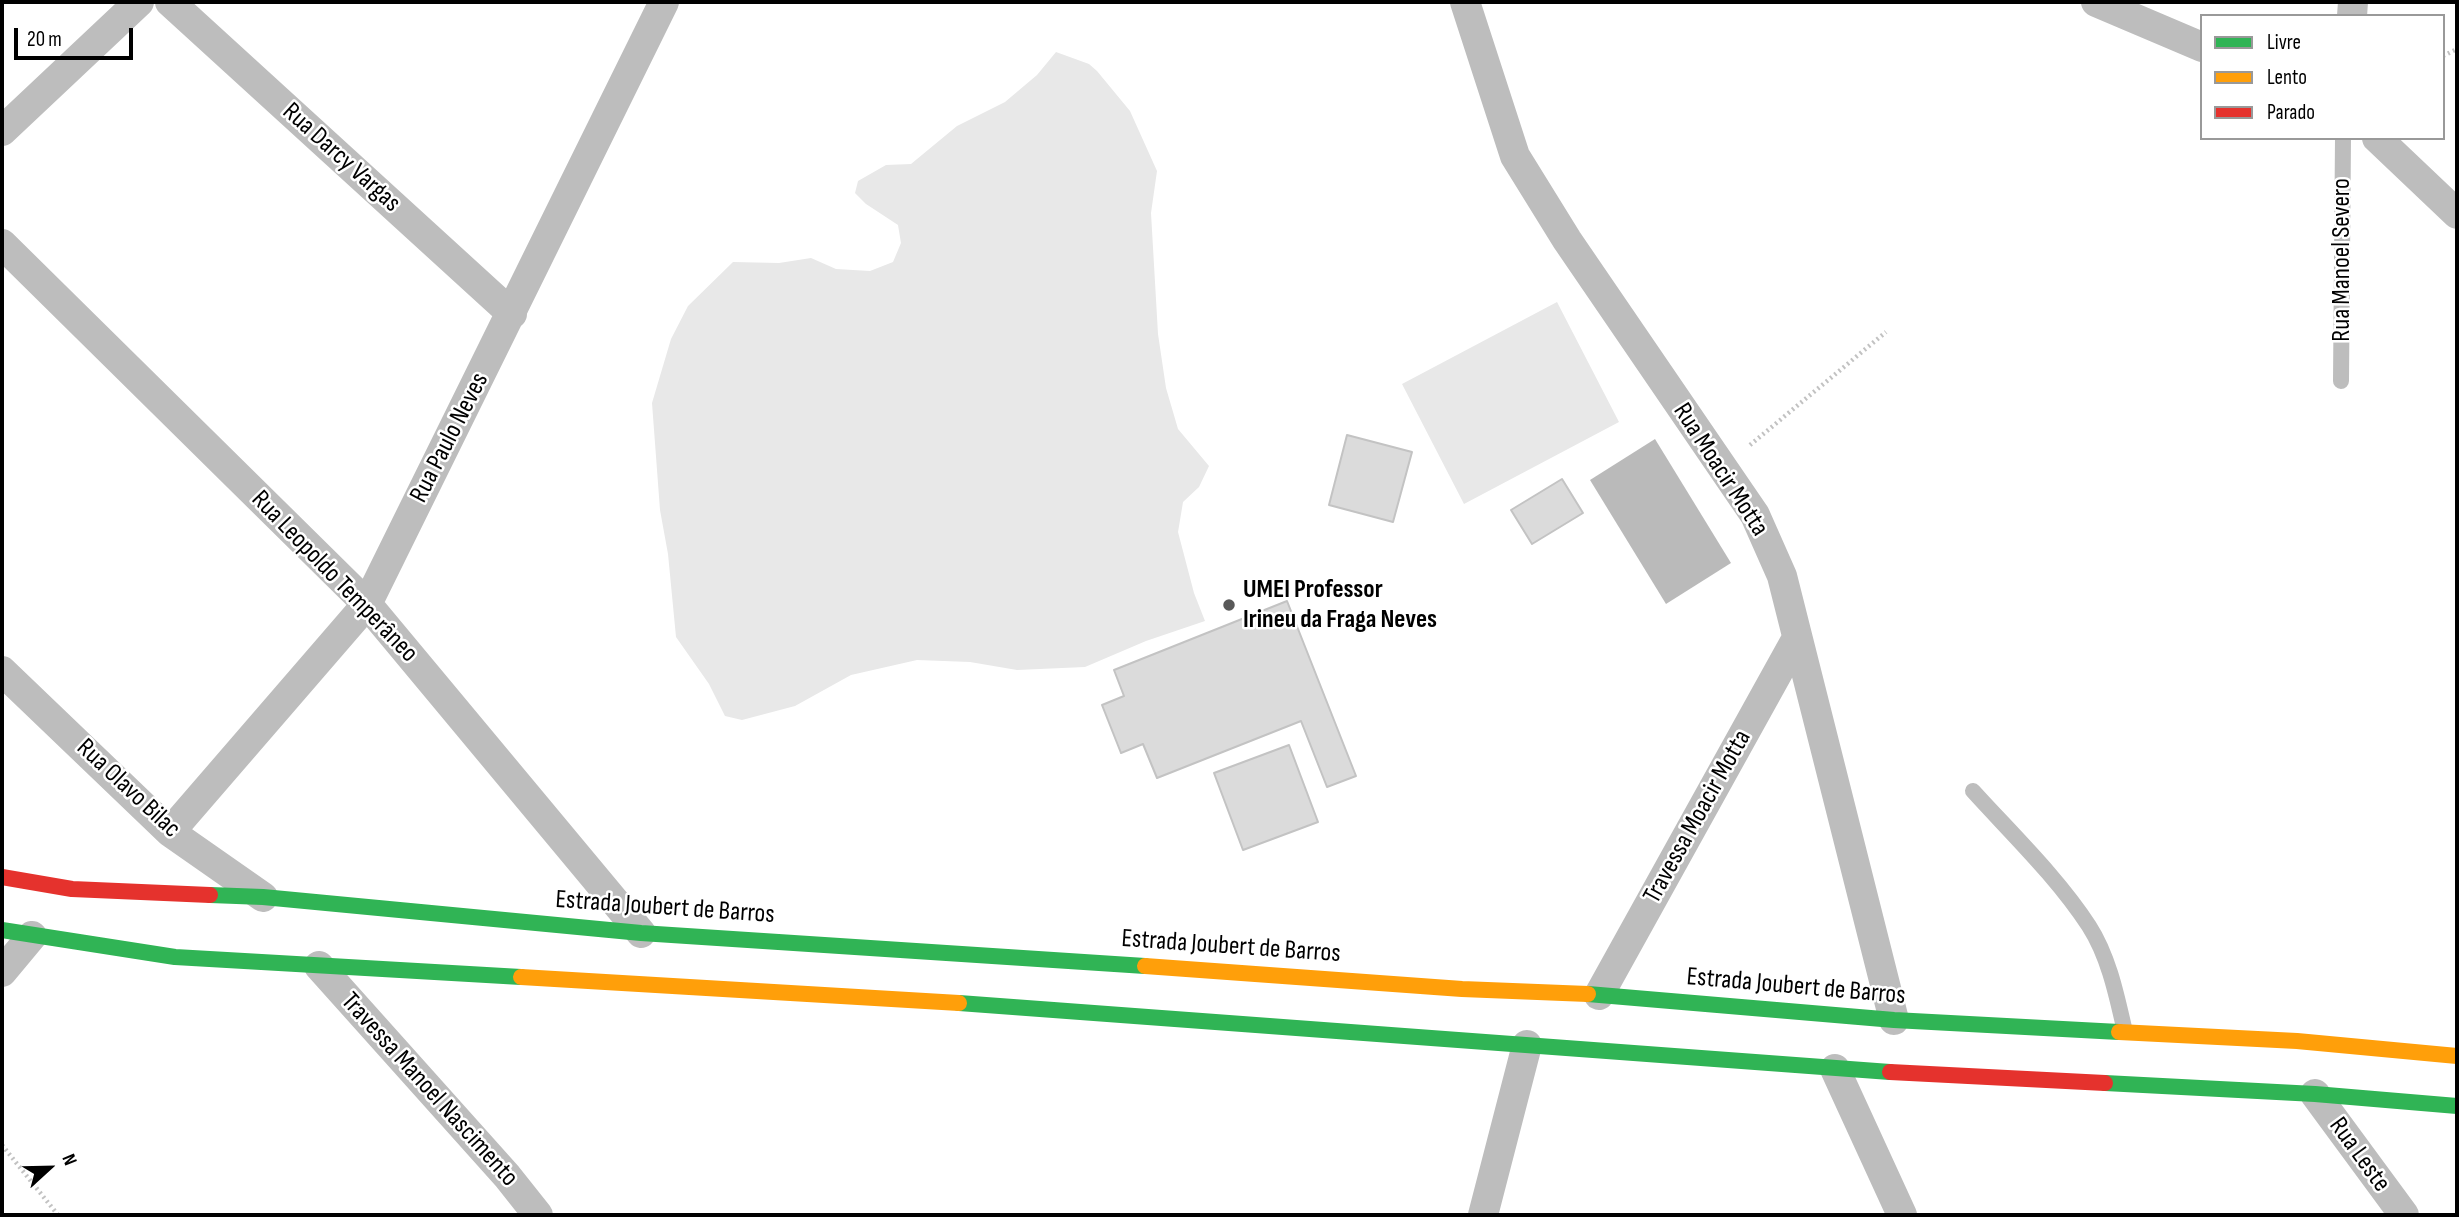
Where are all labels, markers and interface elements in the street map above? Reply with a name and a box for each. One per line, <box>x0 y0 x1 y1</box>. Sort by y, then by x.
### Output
scale bar <box>18 14 136 58</box>
legend <box>2200 14 2445 140</box>
text: 20 m <box>27 27 62 52</box>
text: Livre <box>2267 30 2301 55</box>
text: Lento <box>2267 65 2307 90</box>
street label: Rua Darcy Vargas <box>276 97 406 219</box>
text: Parado <box>2267 100 2315 125</box>
street label: Rua Manoel Severo <box>2326 178 2358 342</box>
street label: Rua Paulo Neves <box>404 368 496 508</box>
street label: Rua Moacir Motta <box>1666 398 1774 542</box>
street label: Rua Leopoldo Temperâneo <box>244 485 424 669</box>
place label: UMEI Professor Irineu da Fraga Neves <box>1243 574 1437 636</box>
marker: UMEI Professor Irineu da Fraga Neves <box>1221 597 1237 613</box>
street label: Travessa Moacir Motta <box>1638 725 1758 909</box>
street label: Rua Olavo Bilac <box>69 733 187 845</box>
street label: Estrada Joubert de Barros <box>554 885 776 931</box>
street label: Estrada Joubert de Barros <box>1120 924 1342 970</box>
street label: Estrada Joubert de Barros <box>1685 962 1907 1012</box>
street label: Travessa Manoel Nascimento <box>334 987 524 1193</box>
street label: Rua Leste <box>2322 1112 2396 1198</box>
north arrow <box>14 1133 84 1203</box>
text: N <box>56 1151 81 1169</box>

